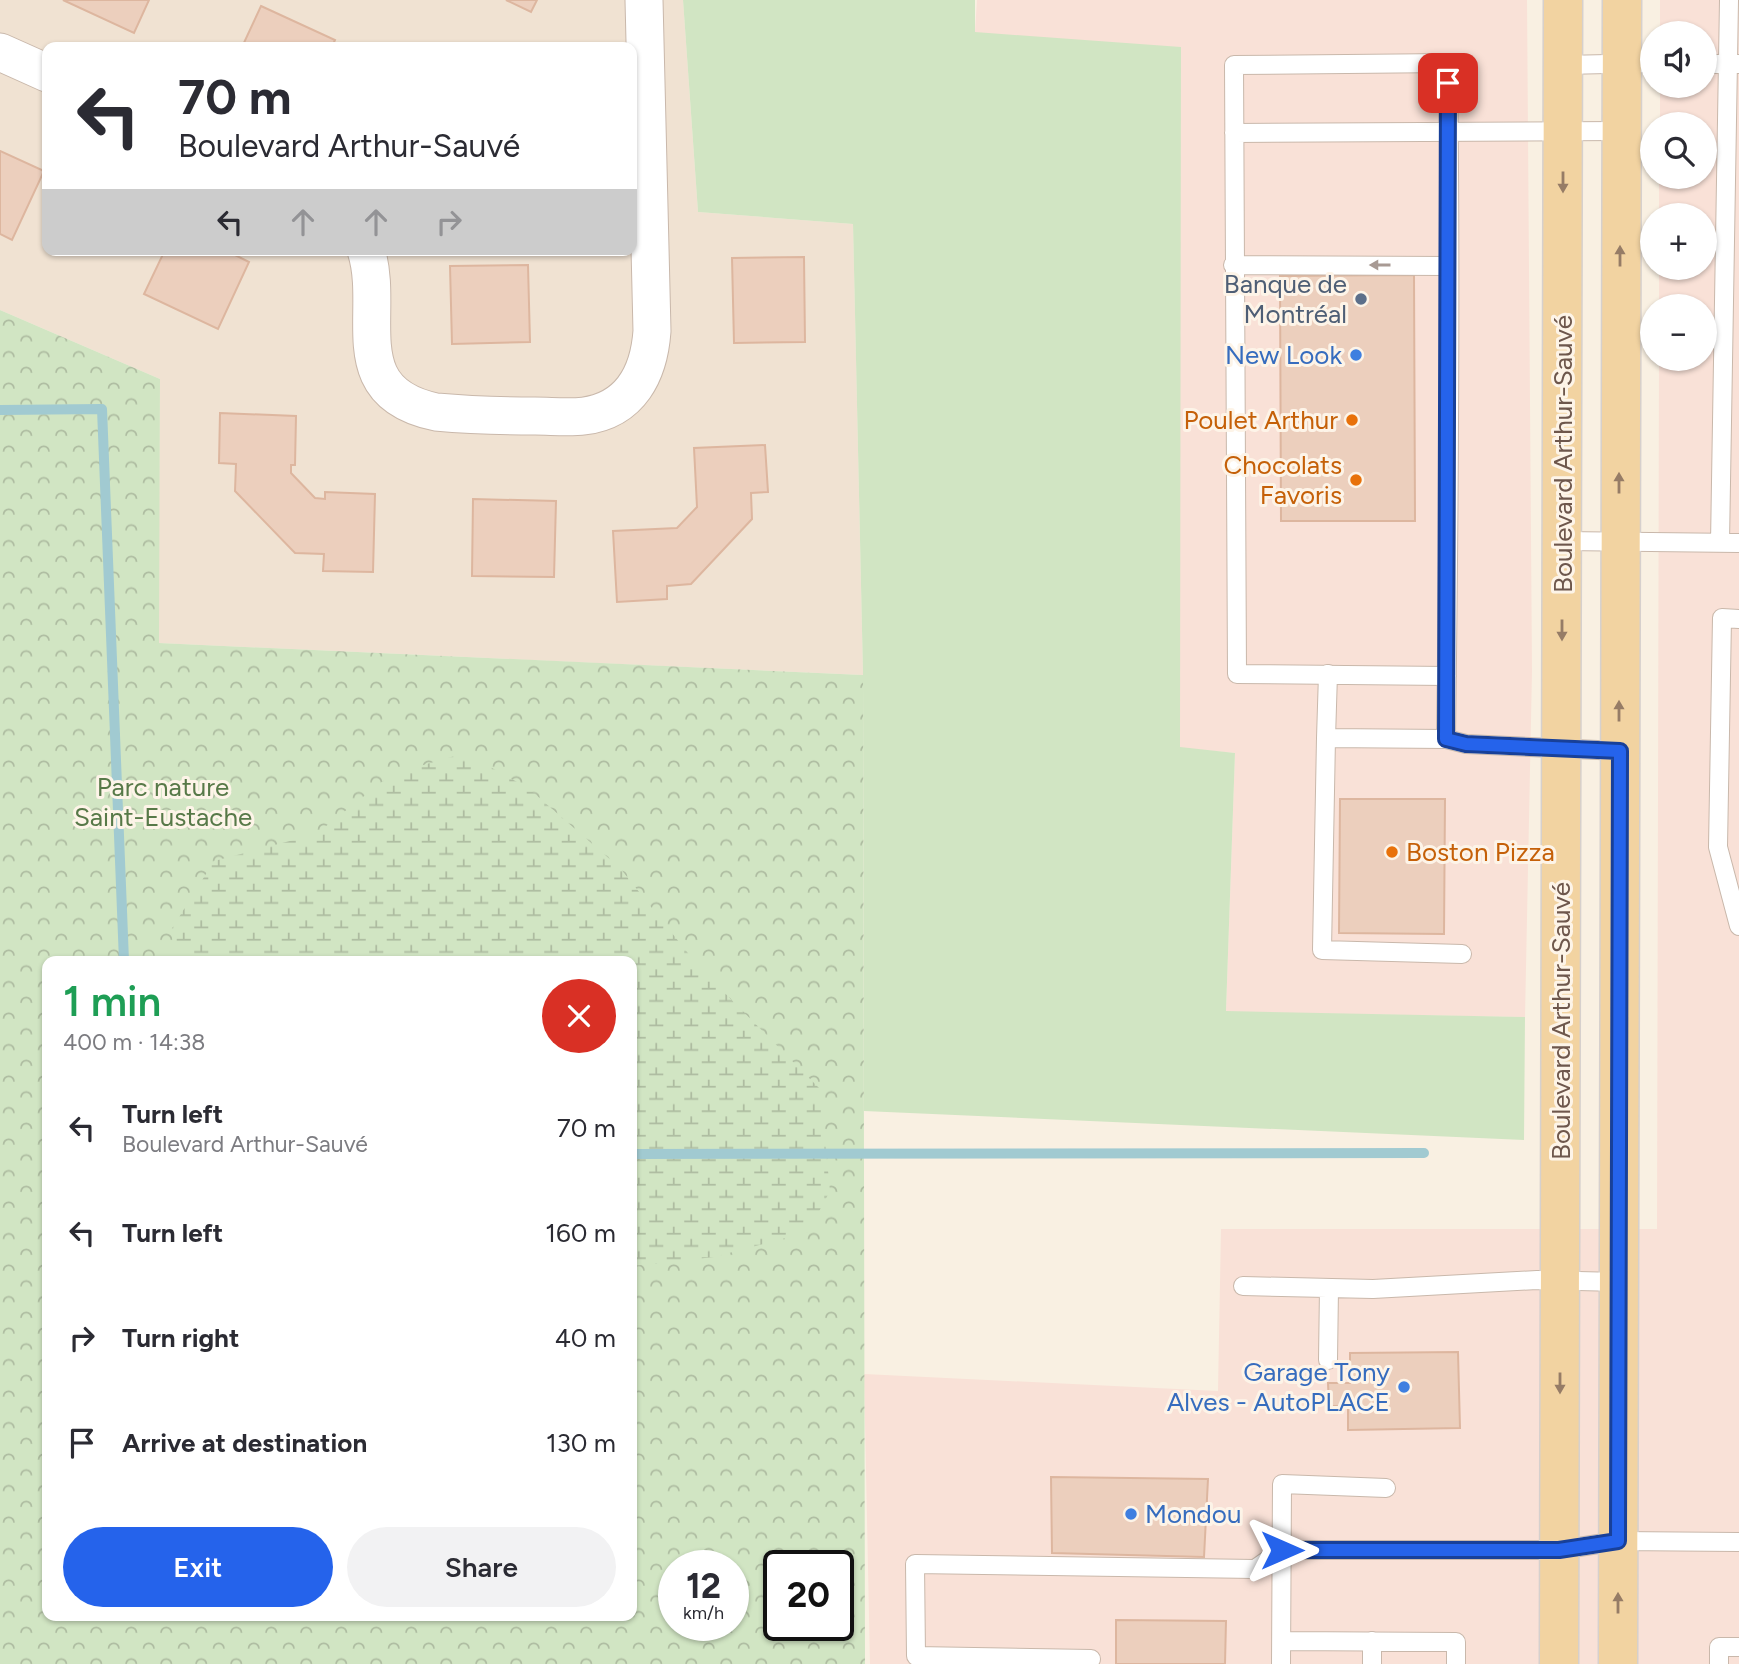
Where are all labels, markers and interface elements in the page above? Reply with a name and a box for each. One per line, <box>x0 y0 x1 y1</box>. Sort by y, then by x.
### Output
map controls <box>1640 21 1717 371</box>
button: sound <box>1640 21 1717 98</box>
pin <box>1418 53 1478 113</box>
icon: arrive <box>1429 64 1467 102</box>
text: 70 m <box>178 67 291 126</box>
icon: left <box>63 70 154 161</box>
button: search <box>1640 112 1717 189</box>
text: Boulevard Arthur-Sauvé <box>178 127 520 165</box>
one-way arrow <box>1557 171 1569 193</box>
icon: left <box>211 203 249 241</box>
icon: ahead <box>284 203 322 241</box>
icon: ahead <box>357 203 395 241</box>
icon: right <box>430 203 468 241</box>
button: + <box>1640 203 1717 280</box>
one-way arrow <box>1614 245 1626 267</box>
one-way arrow <box>1369 259 1391 270</box>
place label: Banque de Montréal <box>1224 268 1347 330</box>
marker: Banque de Montréal <box>1353 291 1369 307</box>
button: − <box>1640 294 1717 371</box>
street label: Boulevard Arthur-Sauvé <box>1547 315 1579 593</box>
place label: New Look <box>1225 339 1342 371</box>
marker: New Look <box>1348 347 1364 363</box>
place label: Poulet Arthur <box>1183 404 1338 436</box>
marker: Poulet Arthur <box>1344 412 1360 428</box>
place label: Chocolats Favoris <box>1224 449 1342 511</box>
marker: Chocolats Favoris <box>1348 472 1364 488</box>
one-way arrow <box>1613 472 1625 494</box>
one-way arrow <box>1556 619 1568 641</box>
one-way arrow <box>1614 700 1625 722</box>
park label: Parc nature Saint-Eustache <box>74 771 252 833</box>
place label: Boston Pizza <box>1406 836 1555 868</box>
marker: Boston Pizza <box>1384 844 1400 860</box>
street label: Boulevard Arthur-Sauvé <box>1545 882 1577 1160</box>
text: 1 min <box>63 976 161 1027</box>
button: close <box>542 979 616 1053</box>
text: 400 m · 14:38 <box>63 1028 205 1056</box>
text: Turn left <box>122 1098 223 1130</box>
icon: left <box>63 1109 101 1147</box>
text: 70 m <box>557 1112 616 1144</box>
text: Boulevard Arthur-Sauvé <box>122 1130 368 1158</box>
icon: left <box>63 1214 101 1252</box>
text: Turn left <box>122 1217 223 1249</box>
text: 160 m <box>545 1217 616 1249</box>
icon: right <box>63 1319 101 1357</box>
text: Turn right <box>122 1322 239 1354</box>
text: 40 m <box>555 1322 616 1354</box>
place label: Garage Tony Alves - AutoPLACE <box>1167 1356 1390 1418</box>
one-way arrow <box>1554 1372 1566 1394</box>
marker: Garage Tony Alves - AutoPLACE <box>1396 1379 1412 1395</box>
icon: arrive <box>63 1424 101 1462</box>
text: Arrive at destination <box>122 1427 367 1459</box>
text: 130 m <box>546 1427 616 1459</box>
place label: Mondou <box>1145 1498 1241 1530</box>
marker: Mondou <box>1123 1506 1139 1522</box>
position arrow <box>1245 1513 1319 1587</box>
button: Exit <box>63 1527 333 1607</box>
button: Share <box>347 1527 616 1607</box>
speed limit sign: 20 <box>763 1550 854 1641</box>
text: 12 <box>686 1565 721 1607</box>
one-way arrow <box>1612 1591 1624 1613</box>
text: km/h <box>683 1602 724 1624</box>

